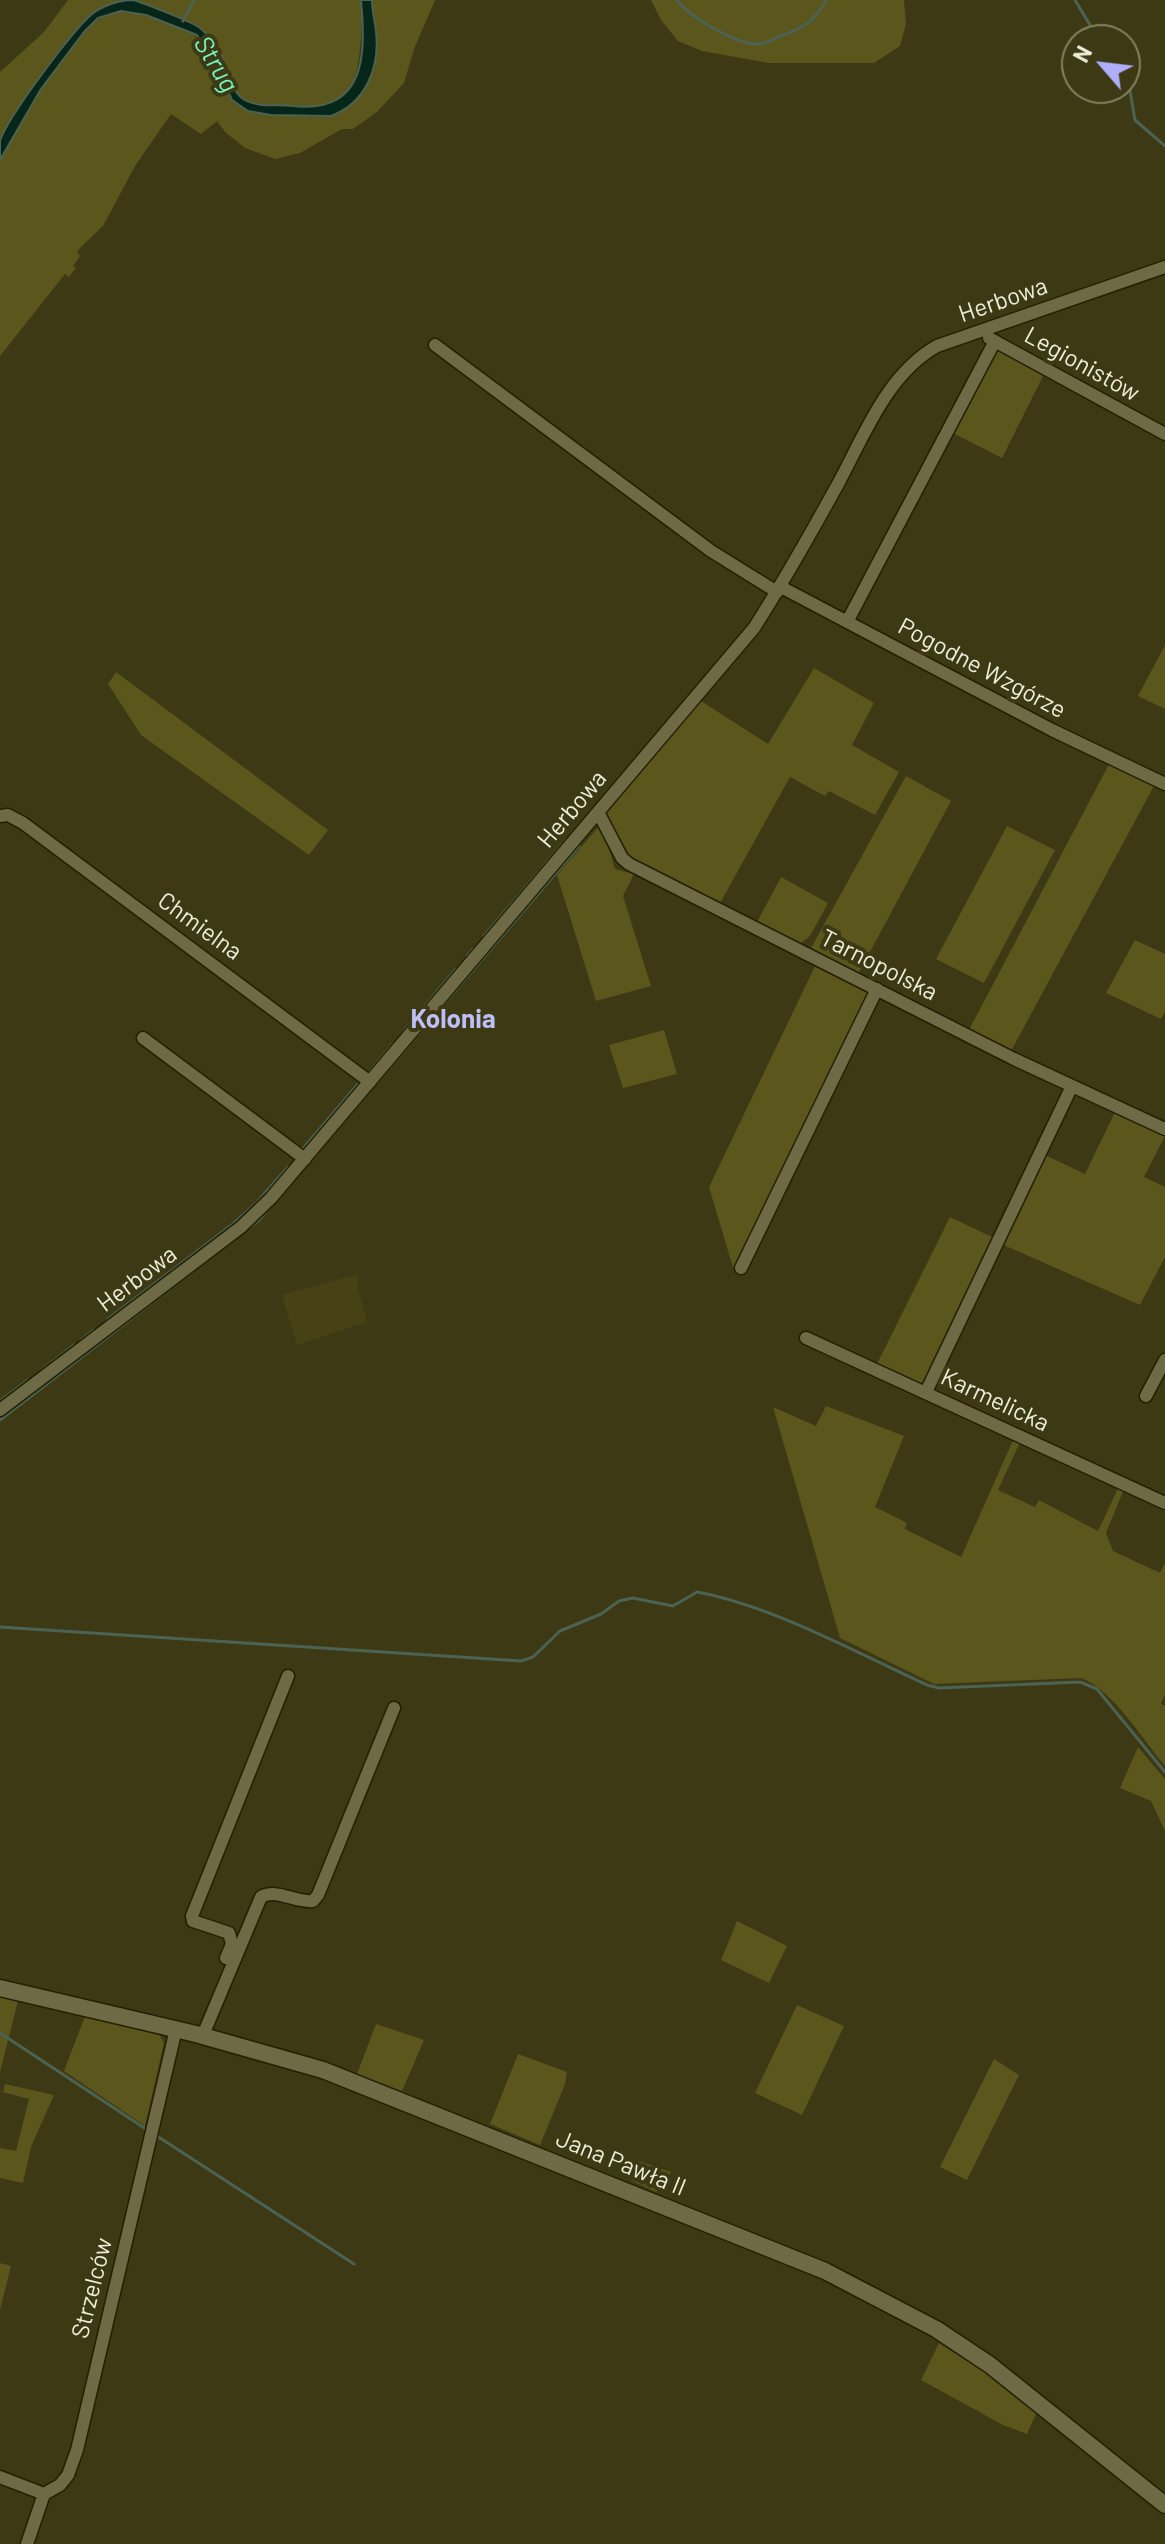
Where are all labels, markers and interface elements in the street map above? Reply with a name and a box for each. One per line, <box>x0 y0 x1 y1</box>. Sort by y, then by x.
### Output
north arrow <box>1061 24 1141 104</box>
water label: Strug <box>187 30 245 98</box>
text: N <box>1067 41 1096 66</box>
street label: Herbowa <box>955 271 1051 329</box>
street label: Legionistów <box>1019 321 1145 407</box>
street label: Pogodne Wzgórze <box>893 612 1071 724</box>
street label: Herbowa <box>531 764 613 854</box>
street label: Chmielna <box>152 886 248 966</box>
street label: Tarnopolska <box>816 923 942 1007</box>
district label: Kolonia <box>410 1003 496 1035</box>
street label: Herbowa <box>92 1240 182 1318</box>
street label: Karmelicka <box>936 1362 1054 1438</box>
street label: Jana Pawła II <box>552 2124 690 2202</box>
street label: Strzelców <box>66 2235 118 2341</box>

